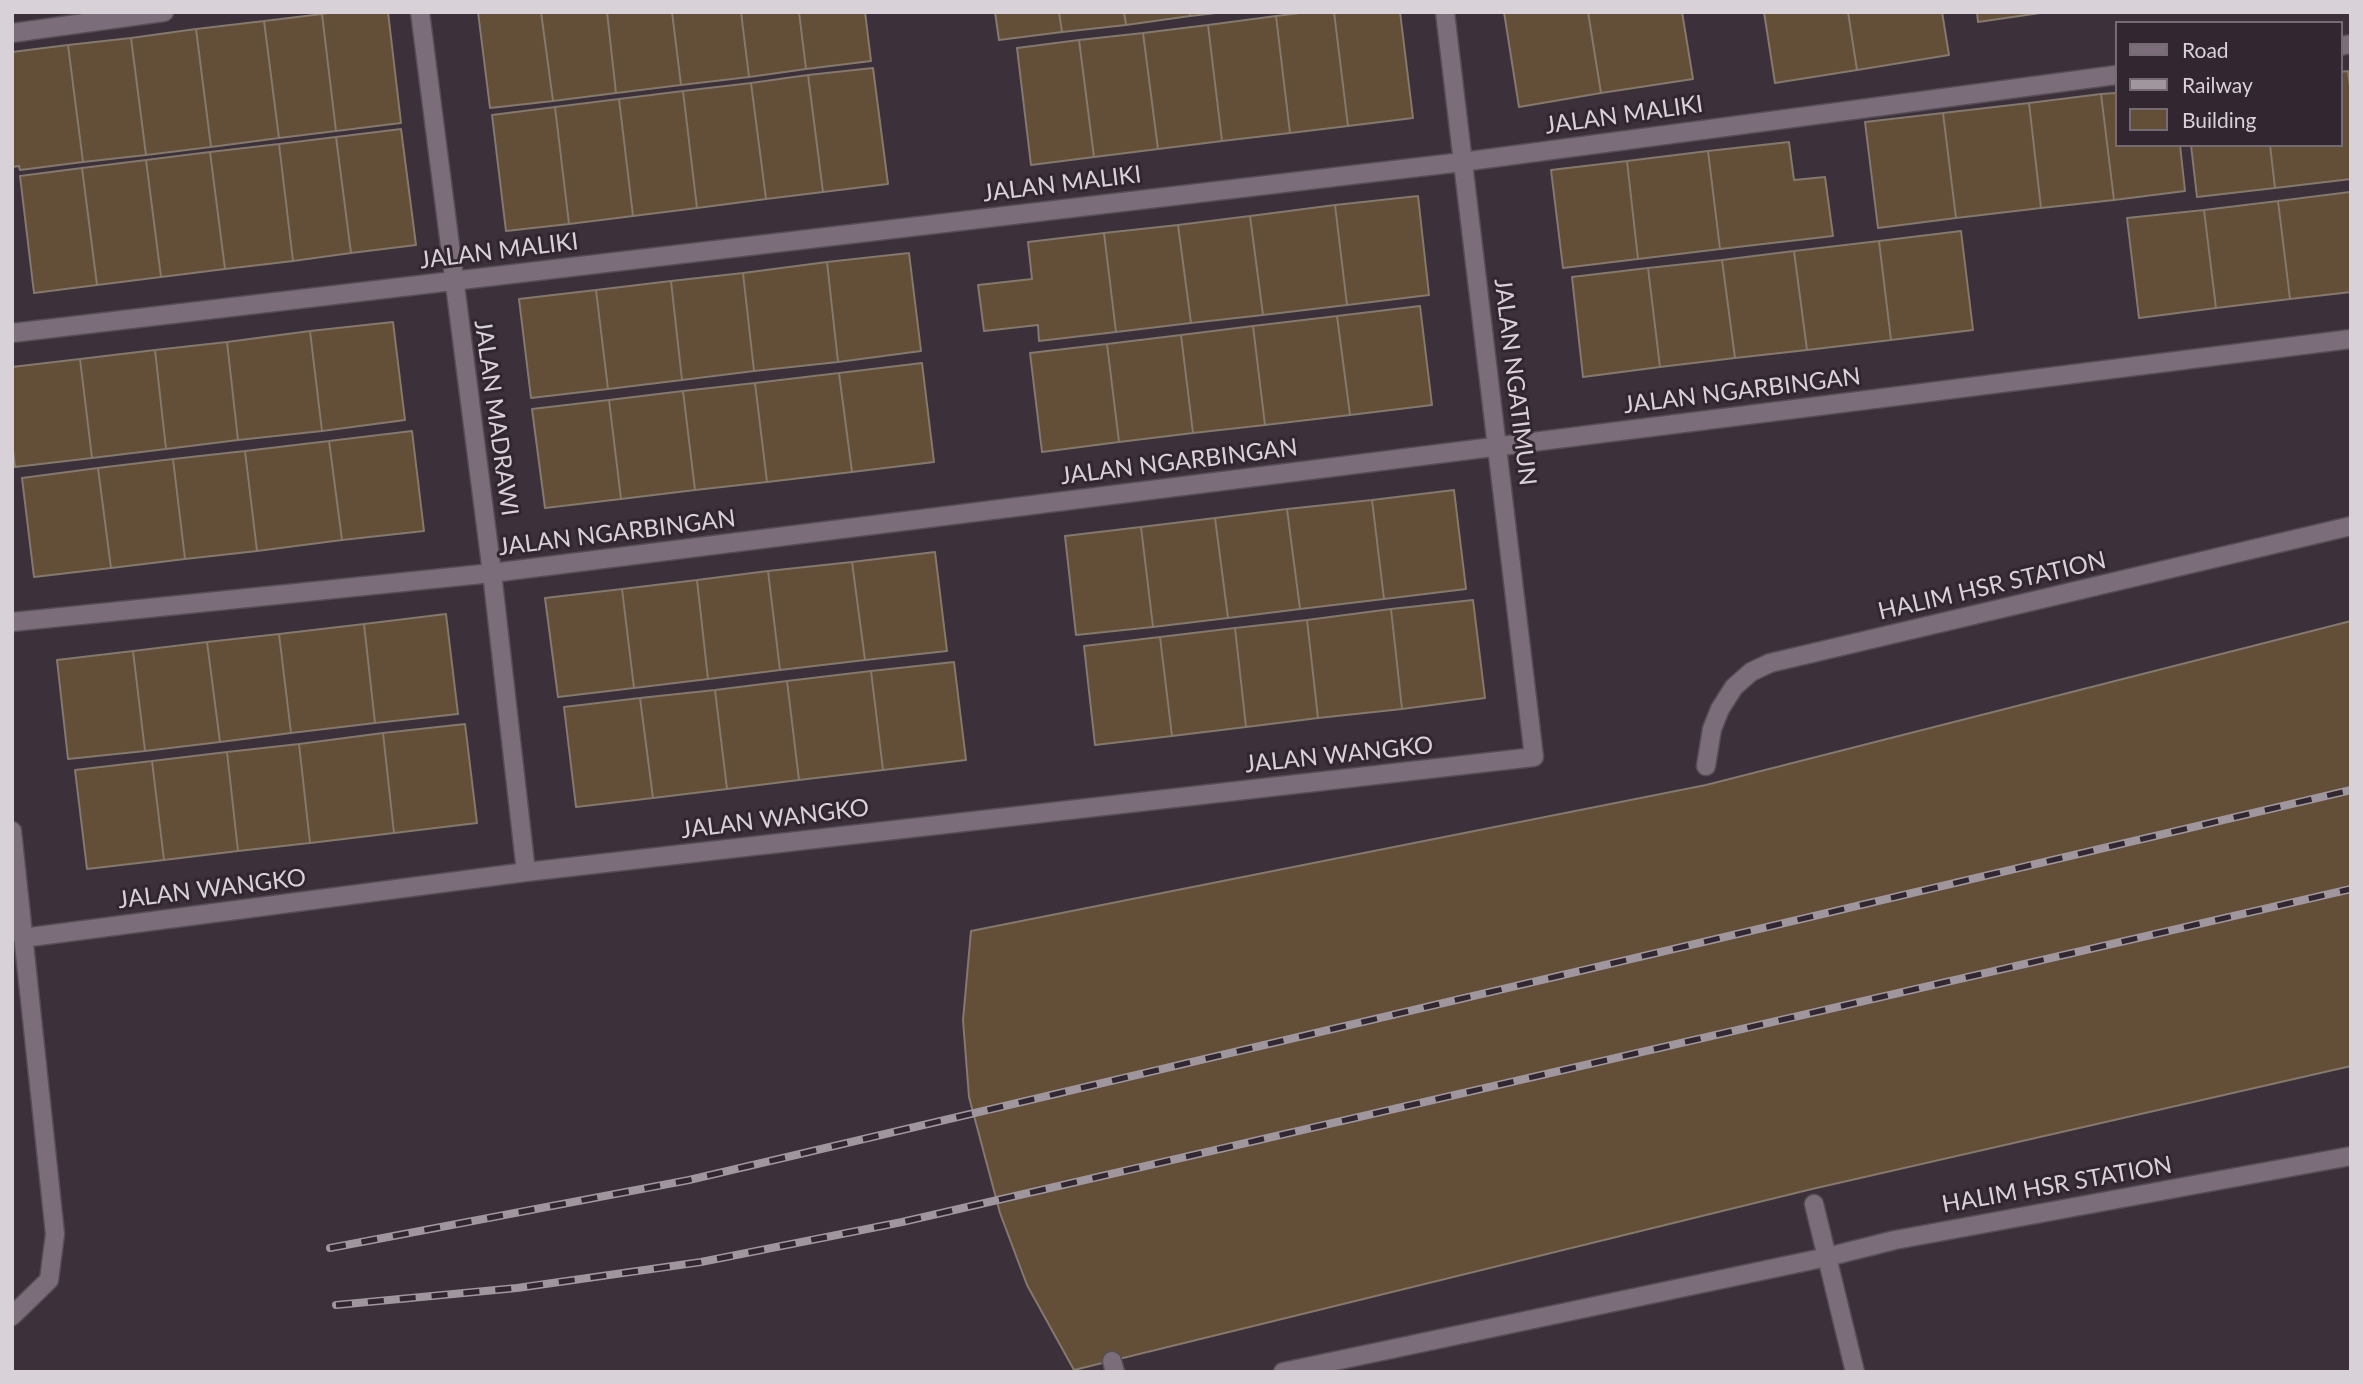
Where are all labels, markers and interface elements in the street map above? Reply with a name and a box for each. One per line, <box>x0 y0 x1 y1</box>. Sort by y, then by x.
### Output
legend <box>2114 21 2342 147</box>
text: Road <box>2182 37 2229 62</box>
text: Railway <box>2182 72 2253 97</box>
street label: JALAN MALIKI <box>1543 90 1705 140</box>
text: Building <box>2182 107 2257 132</box>
street label: JALAN MALIKI <box>981 160 1143 208</box>
street label: JALAN MALIKI <box>418 227 580 275</box>
street label: JALAN NGATIMUN <box>1488 277 1542 487</box>
street label: JALAN MADRAWI <box>468 318 524 518</box>
street label: JALAN NGARBINGAN <box>1622 362 1862 420</box>
street label: JALAN NGARBINGAN <box>1059 433 1299 491</box>
street label: JALAN NGARBINGAN <box>497 504 737 562</box>
street label: HALIM HSR STATION <box>1875 546 2109 626</box>
street label: JALAN WANGKO <box>1243 731 1435 779</box>
street label: JALAN WANGKO <box>679 793 871 845</box>
street label: JALAN WANGKO <box>116 863 308 915</box>
street label: HALIM HSR STATION <box>1940 1151 2174 1219</box>

